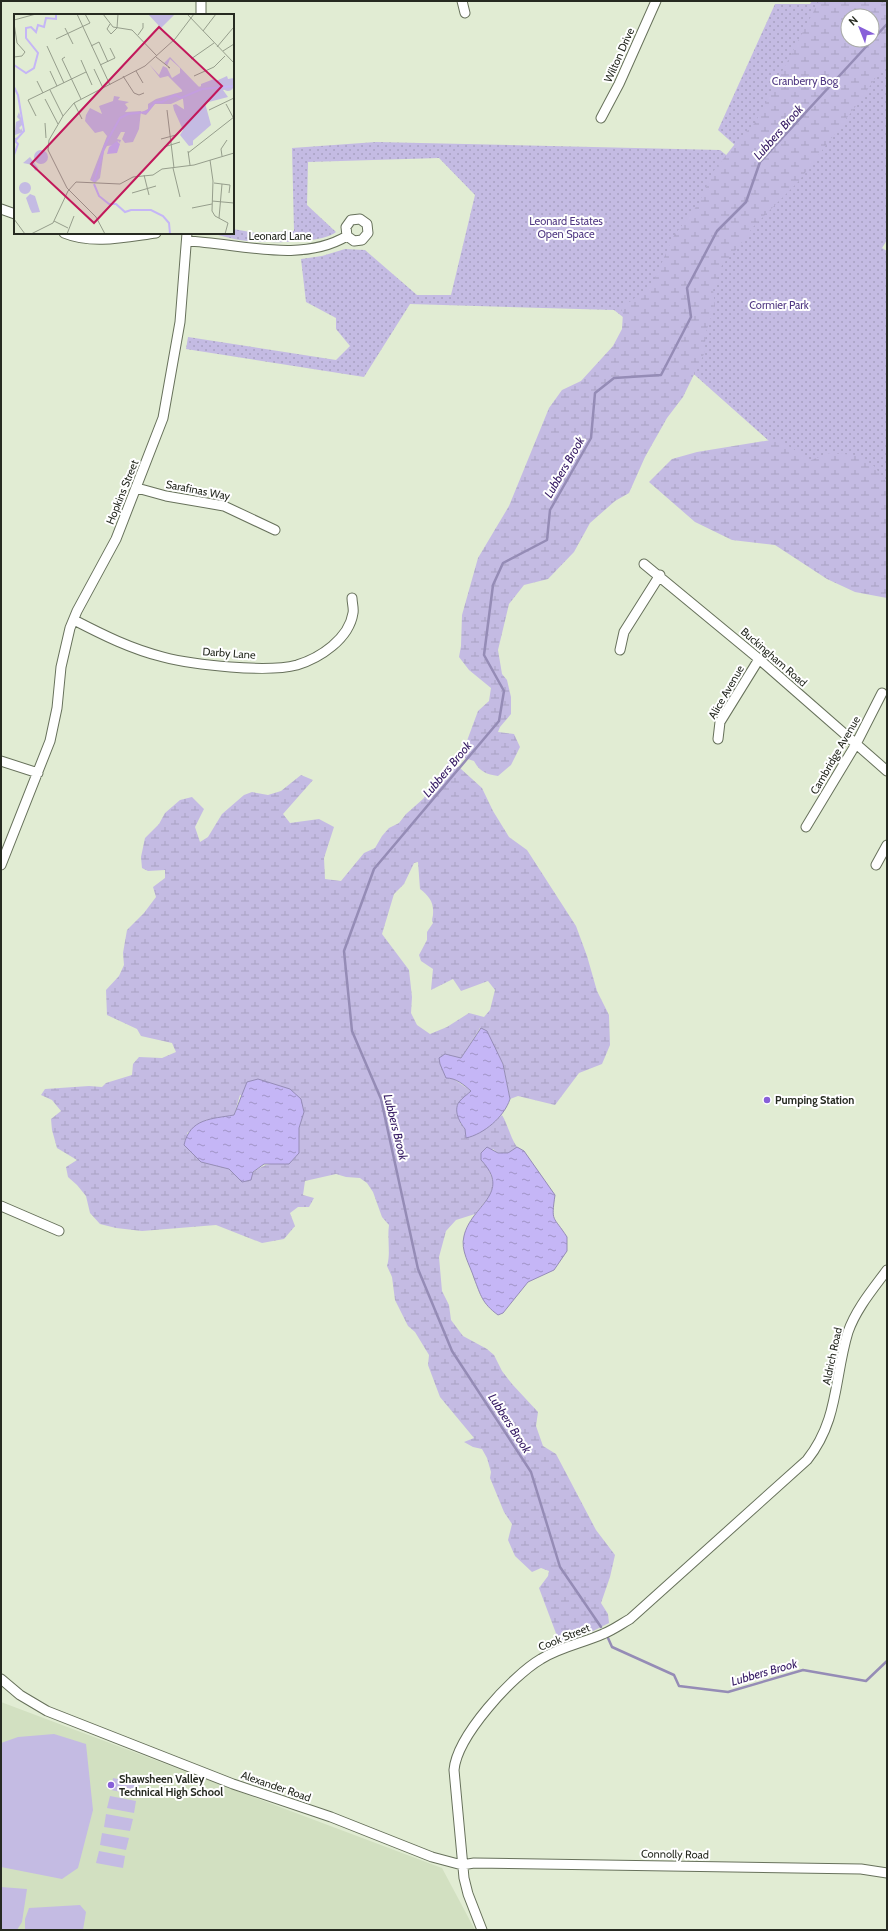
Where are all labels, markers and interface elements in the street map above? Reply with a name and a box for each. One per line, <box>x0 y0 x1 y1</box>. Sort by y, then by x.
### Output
north arrow <box>840 8 880 48</box>
text: N <box>846 13 861 28</box>
inset map <box>14 14 234 234</box>
street label: Wilton Drive <box>601 25 637 84</box>
park label: Cranberry Bog <box>772 74 839 88</box>
water label: Lubbers Brook <box>750 101 807 163</box>
park label: Leonard Estates Open Space <box>529 214 603 241</box>
street label: Leonard Lane <box>249 229 312 243</box>
park label: Cormier Park <box>749 298 809 312</box>
water label: Lubbers Brook <box>541 433 588 500</box>
street label: Hopkins Street <box>103 457 141 526</box>
street label: Sarafinas Way <box>165 477 232 503</box>
street label: Buckingham Road <box>738 624 810 690</box>
street label: Darby Lane <box>202 644 256 662</box>
street label: Alice Avenue <box>705 662 747 721</box>
street label: Cambridge Avenue <box>807 713 863 797</box>
water label: Lubbers Brook <box>419 737 475 800</box>
water label: Lubbers Brook <box>381 1092 412 1163</box>
place label: Pumping Station <box>775 1093 854 1107</box>
marker: Pumping Station <box>762 1095 772 1105</box>
street label: Aldrich Road <box>819 1326 845 1386</box>
water label: Lubbers Brook <box>485 1390 535 1456</box>
street label: Cook Street <box>536 1620 592 1654</box>
water label: Lubbers Brook <box>729 1655 800 1689</box>
street label: Alexander Road <box>239 1768 313 1804</box>
place label: Shawsheen Valley Technical High School <box>119 1772 223 1799</box>
marker: Shawsheen Valley Technical High School <box>106 1780 116 1790</box>
street label: Connolly Road <box>641 1846 709 1862</box>

